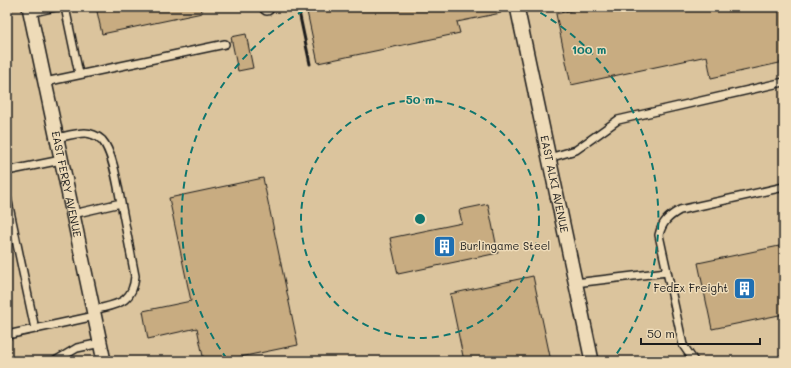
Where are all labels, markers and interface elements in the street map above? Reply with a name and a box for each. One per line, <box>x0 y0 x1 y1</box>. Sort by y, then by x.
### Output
text: 100 m <box>572 41 606 57</box>
text: 50 m <box>406 91 434 107</box>
street label: EAST FERRY AVENUE <box>48 129 86 238</box>
street label: EAST ALKI AVENUE <box>537 134 573 234</box>
centre of rings <box>413 212 427 226</box>
building icon: Burlingame Steel <box>431 233 457 259</box>
place label: Burlingame Steel <box>460 238 550 253</box>
building icon: FedEx Freight <box>731 275 757 301</box>
place label: FedEx Freight <box>653 280 728 295</box>
scale bar <box>641 320 760 346</box>
text: 50 m <box>647 325 675 341</box>

